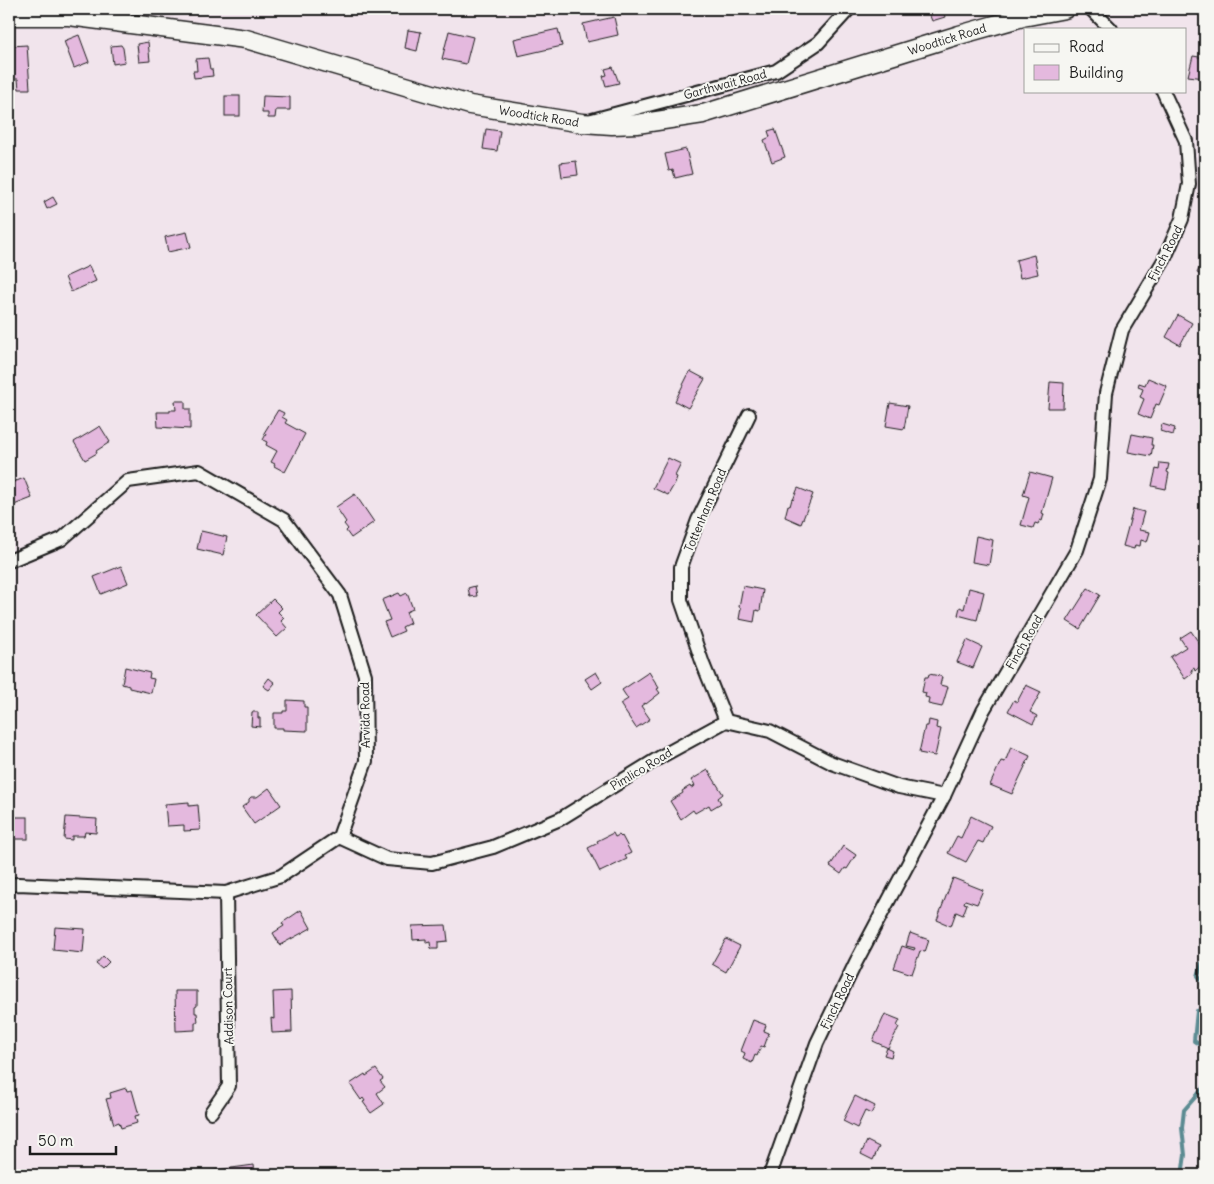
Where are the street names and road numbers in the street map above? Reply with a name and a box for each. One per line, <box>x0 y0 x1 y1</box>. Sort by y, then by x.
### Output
street label: Woodtick Road <box>906 20 988 58</box>
street label: Garthwait Road <box>682 66 768 102</box>
street label: Woodtick Road <box>498 102 580 130</box>
street label: Finch Road <box>1145 223 1185 283</box>
street label: Tottenham Road <box>681 466 729 554</box>
street label: Finch Road <box>1002 612 1046 672</box>
street label: Arvida Road <box>357 682 373 748</box>
street label: Pimlico Road <box>607 745 675 793</box>
street label: Addison Court <box>220 967 236 1045</box>
street label: Finch Road <box>817 971 857 1031</box>

